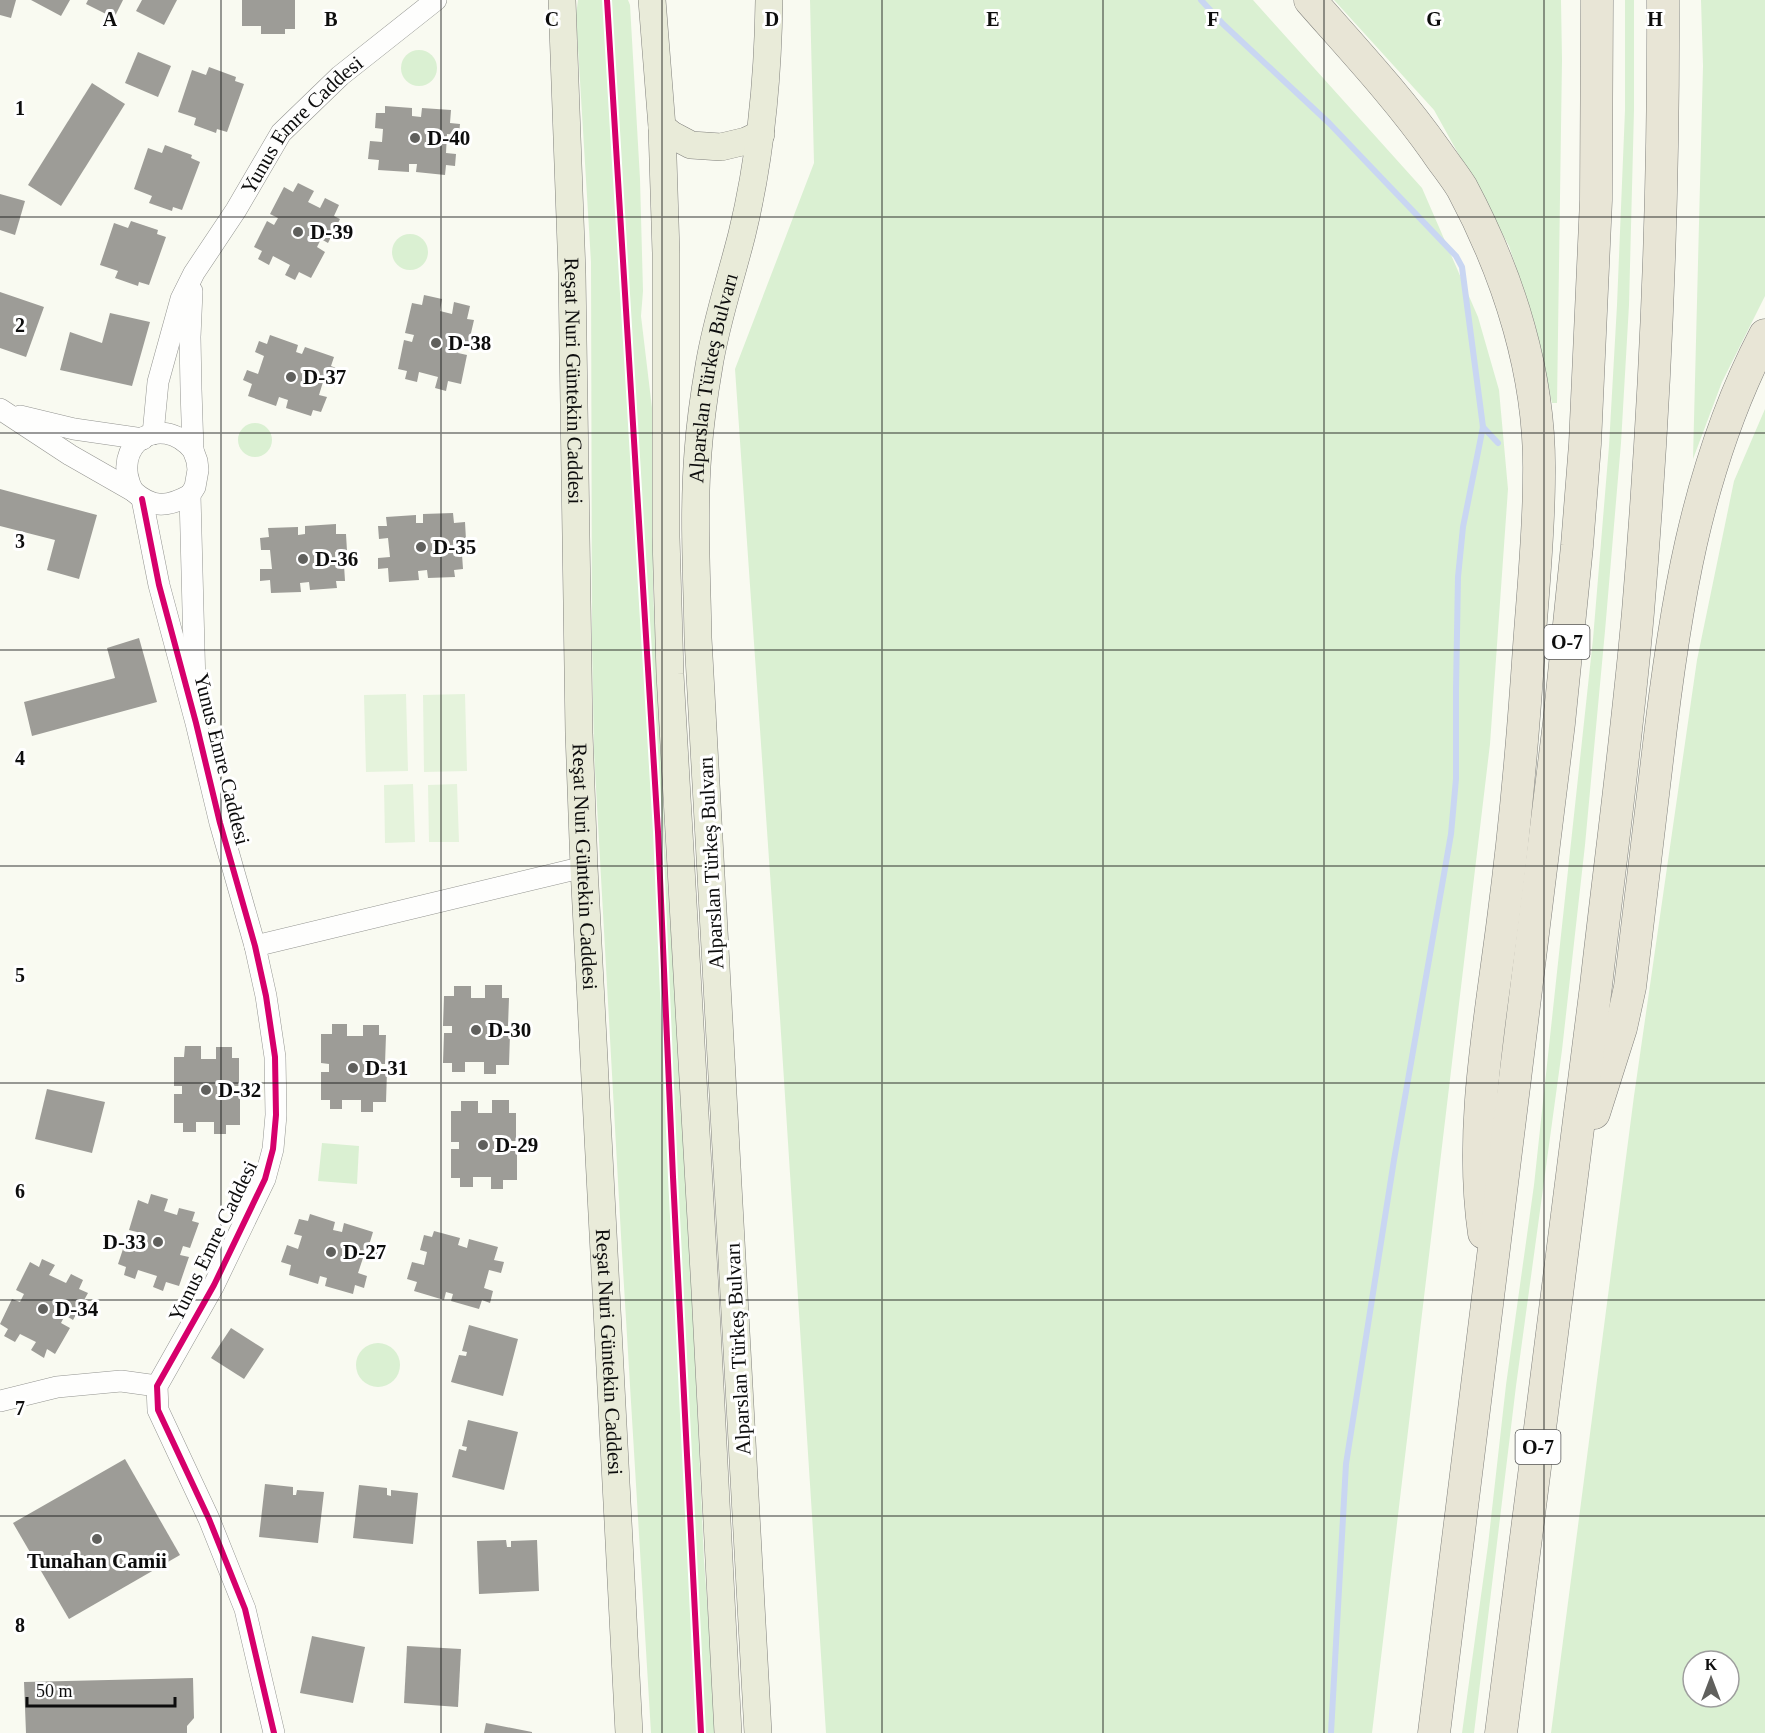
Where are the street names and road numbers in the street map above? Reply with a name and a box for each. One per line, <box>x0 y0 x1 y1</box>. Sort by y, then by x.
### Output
street label: Yunus Emre Caddesi <box>236 51 368 198</box>
street label: Reşat Nuri Güntekin Caddesi <box>559 257 588 505</box>
street label: Alparslan Türkeş Bulvarı <box>684 270 743 484</box>
road number: O-7 <box>1544 625 1590 659</box>
street label: Yunus Emre Caddesi <box>189 671 255 848</box>
street label: Reşat Nuri Güntekin Caddesi <box>567 743 602 991</box>
street label: Alparslan Türkeş Bulvarı <box>693 756 729 970</box>
street label: Yunus Emre Caddesi <box>164 1156 262 1325</box>
street label: Reşat Nuri Güntekin Caddesi <box>591 1228 628 1476</box>
street label: Alparslan Türkeş Bulvarı <box>720 1242 756 1456</box>
road number: O-7 <box>1516 1430 1560 1464</box>

